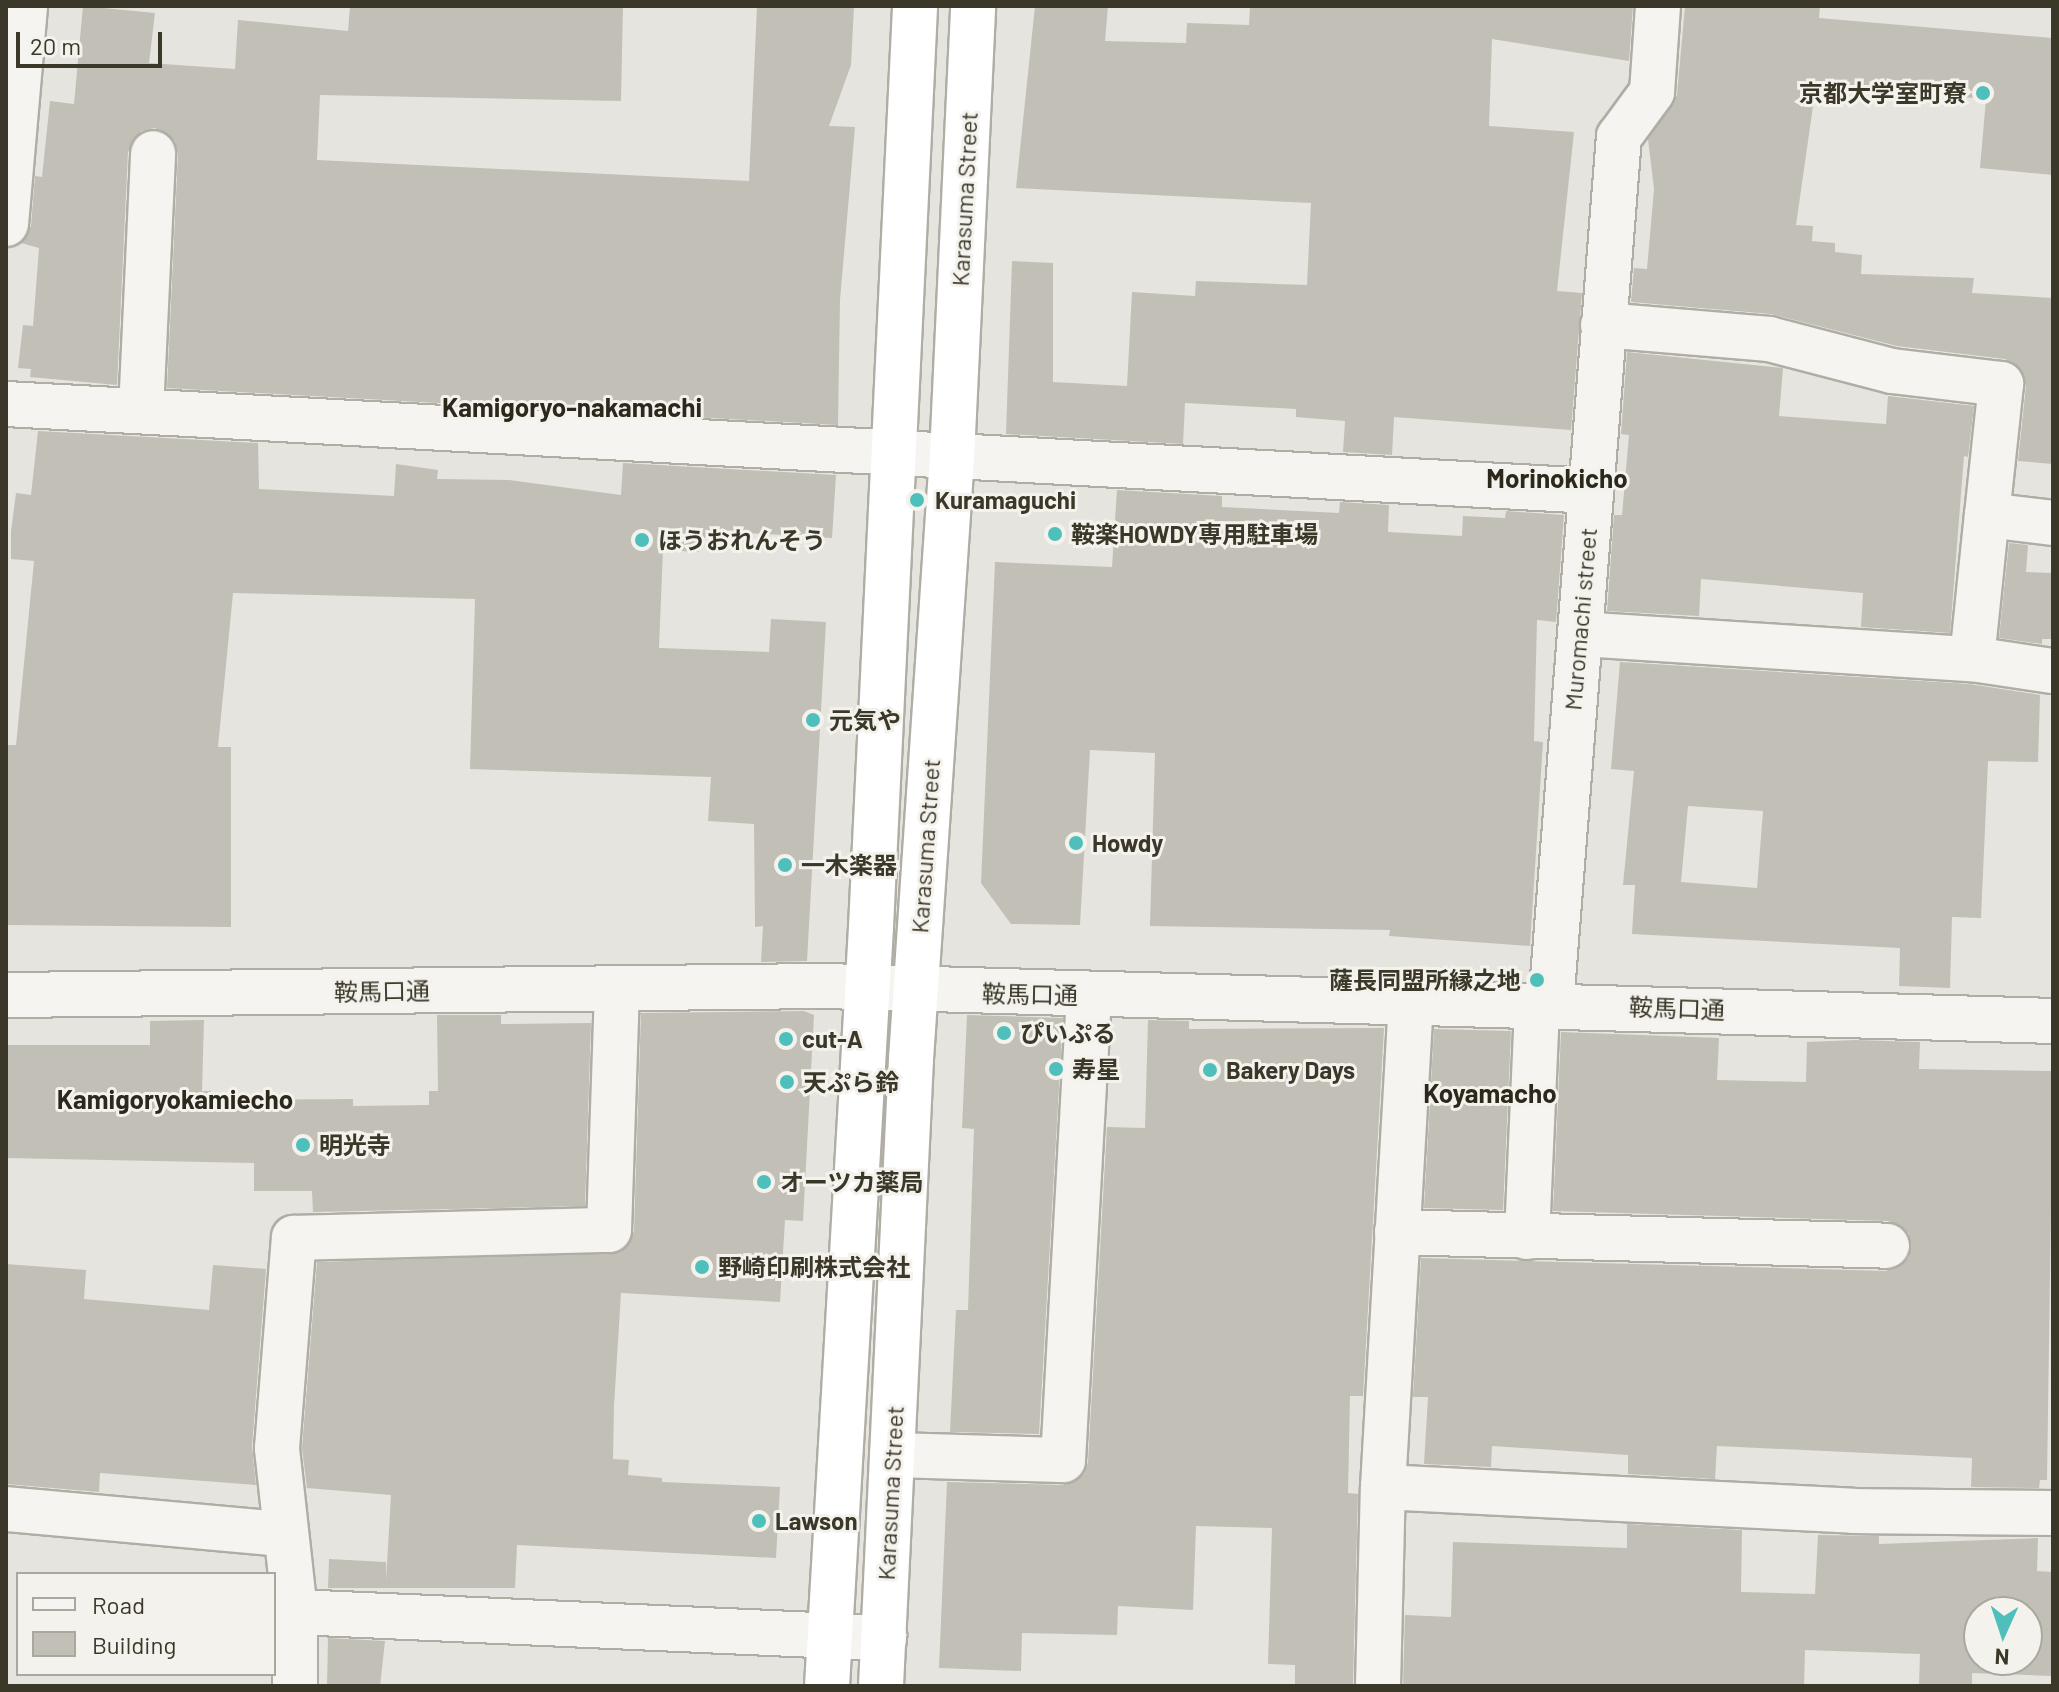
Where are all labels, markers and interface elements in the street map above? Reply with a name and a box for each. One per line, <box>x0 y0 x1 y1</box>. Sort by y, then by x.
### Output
scale bar <box>20 16 166 66</box>
text: 20 m <box>30 31 81 60</box>
place label: 京都大学室町寮 <box>1799 79 1967 107</box>
marker: 京都大学室町寮 <box>1974 84 1992 102</box>
street label: Karasuma Street <box>945 111 983 287</box>
district label: Kamigoryo-nakamachi <box>442 391 702 423</box>
district label: Morinokicho <box>1486 462 1628 494</box>
place label: Kuramaguchi <box>935 486 1076 514</box>
marker: Kuramaguchi <box>906 489 928 511</box>
place label: 鞍楽HOWDY専用駐車場 <box>1071 520 1318 548</box>
marker: 鞍楽HOWDY専用駐車場 <box>1046 525 1064 543</box>
place label: ほうおれんそう <box>658 526 826 554</box>
street label: Muromachi street <box>1558 526 1602 712</box>
marker: ほうおれんそう <box>633 531 651 549</box>
place label: 元気や <box>829 706 901 734</box>
marker: 元気や <box>804 711 822 729</box>
street label: Karasuma Street <box>905 758 945 934</box>
place label: Howdy <box>1092 829 1163 857</box>
marker: Howdy <box>1067 834 1085 852</box>
place label: 一木楽器 <box>801 851 897 879</box>
marker: 一木楽器 <box>776 856 794 874</box>
place label: 薩長同盟所縁之地 <box>1329 966 1521 994</box>
marker: 薩長同盟所縁之地 <box>1528 971 1546 989</box>
street label: 鞍馬口通 <box>334 976 430 1006</box>
street label: 鞍馬口通 <box>982 979 1078 1009</box>
street label: 鞍馬口通 <box>1629 992 1725 1024</box>
place label: ぴいぷる <box>1020 1019 1116 1047</box>
marker: ぴいぷる <box>995 1024 1013 1042</box>
place label: cut-A <box>802 1025 863 1053</box>
marker: cut-A <box>777 1030 795 1048</box>
place label: 寿星 <box>1072 1055 1120 1083</box>
place label: Bakery Days <box>1226 1056 1355 1084</box>
marker: 寿星 <box>1047 1060 1065 1078</box>
marker: Bakery Days <box>1201 1061 1219 1079</box>
place label: 天ぷら鈴 <box>803 1068 899 1096</box>
marker: 天ぷら鈴 <box>778 1073 796 1091</box>
district label: Koyamacho <box>1423 1077 1557 1109</box>
district label: Kamigoryokamiecho <box>57 1083 293 1115</box>
place label: 明光寺 <box>319 1131 391 1159</box>
marker: 明光寺 <box>294 1136 312 1154</box>
place label: オーツカ薬局 <box>780 1168 924 1196</box>
marker: オーツカ薬局 <box>755 1173 773 1191</box>
place label: 野崎印刷株式会社 <box>718 1253 910 1281</box>
marker: 野崎印刷株式会社 <box>693 1258 711 1276</box>
street label: Karasuma Street <box>871 1405 909 1581</box>
place label: Lawson <box>775 1507 858 1535</box>
marker: Lawson <box>750 1512 768 1530</box>
legend <box>16 1572 276 1676</box>
text: Road <box>92 1590 145 1619</box>
north arrow <box>1963 1596 2043 1676</box>
text: Building <box>92 1630 176 1659</box>
text: N <box>1994 1645 2010 1671</box>

